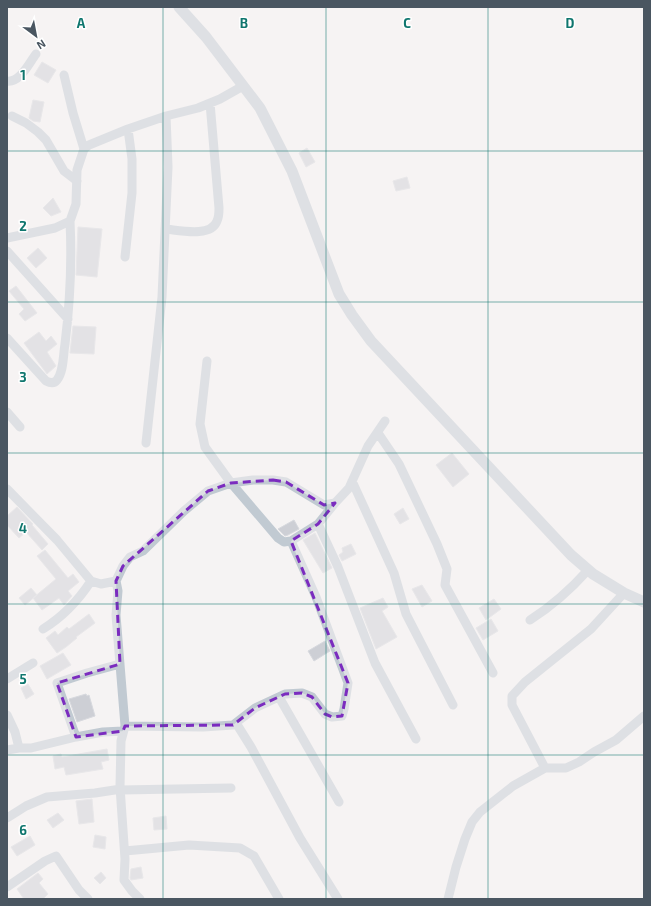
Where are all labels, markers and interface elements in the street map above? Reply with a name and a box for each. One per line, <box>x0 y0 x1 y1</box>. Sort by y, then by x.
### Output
text: A <box>77 15 86 31</box>
text: B <box>240 15 248 31</box>
text: C <box>403 15 411 31</box>
text: D <box>566 15 575 31</box>
north arrow <box>16 16 56 56</box>
text: N <box>35 37 48 53</box>
text: 1 <box>20 67 26 83</box>
text: 2 <box>19 218 27 234</box>
text: 3 <box>19 369 27 385</box>
text: 4 <box>19 520 27 536</box>
text: 5 <box>19 671 27 687</box>
text: 6 <box>19 822 27 838</box>

